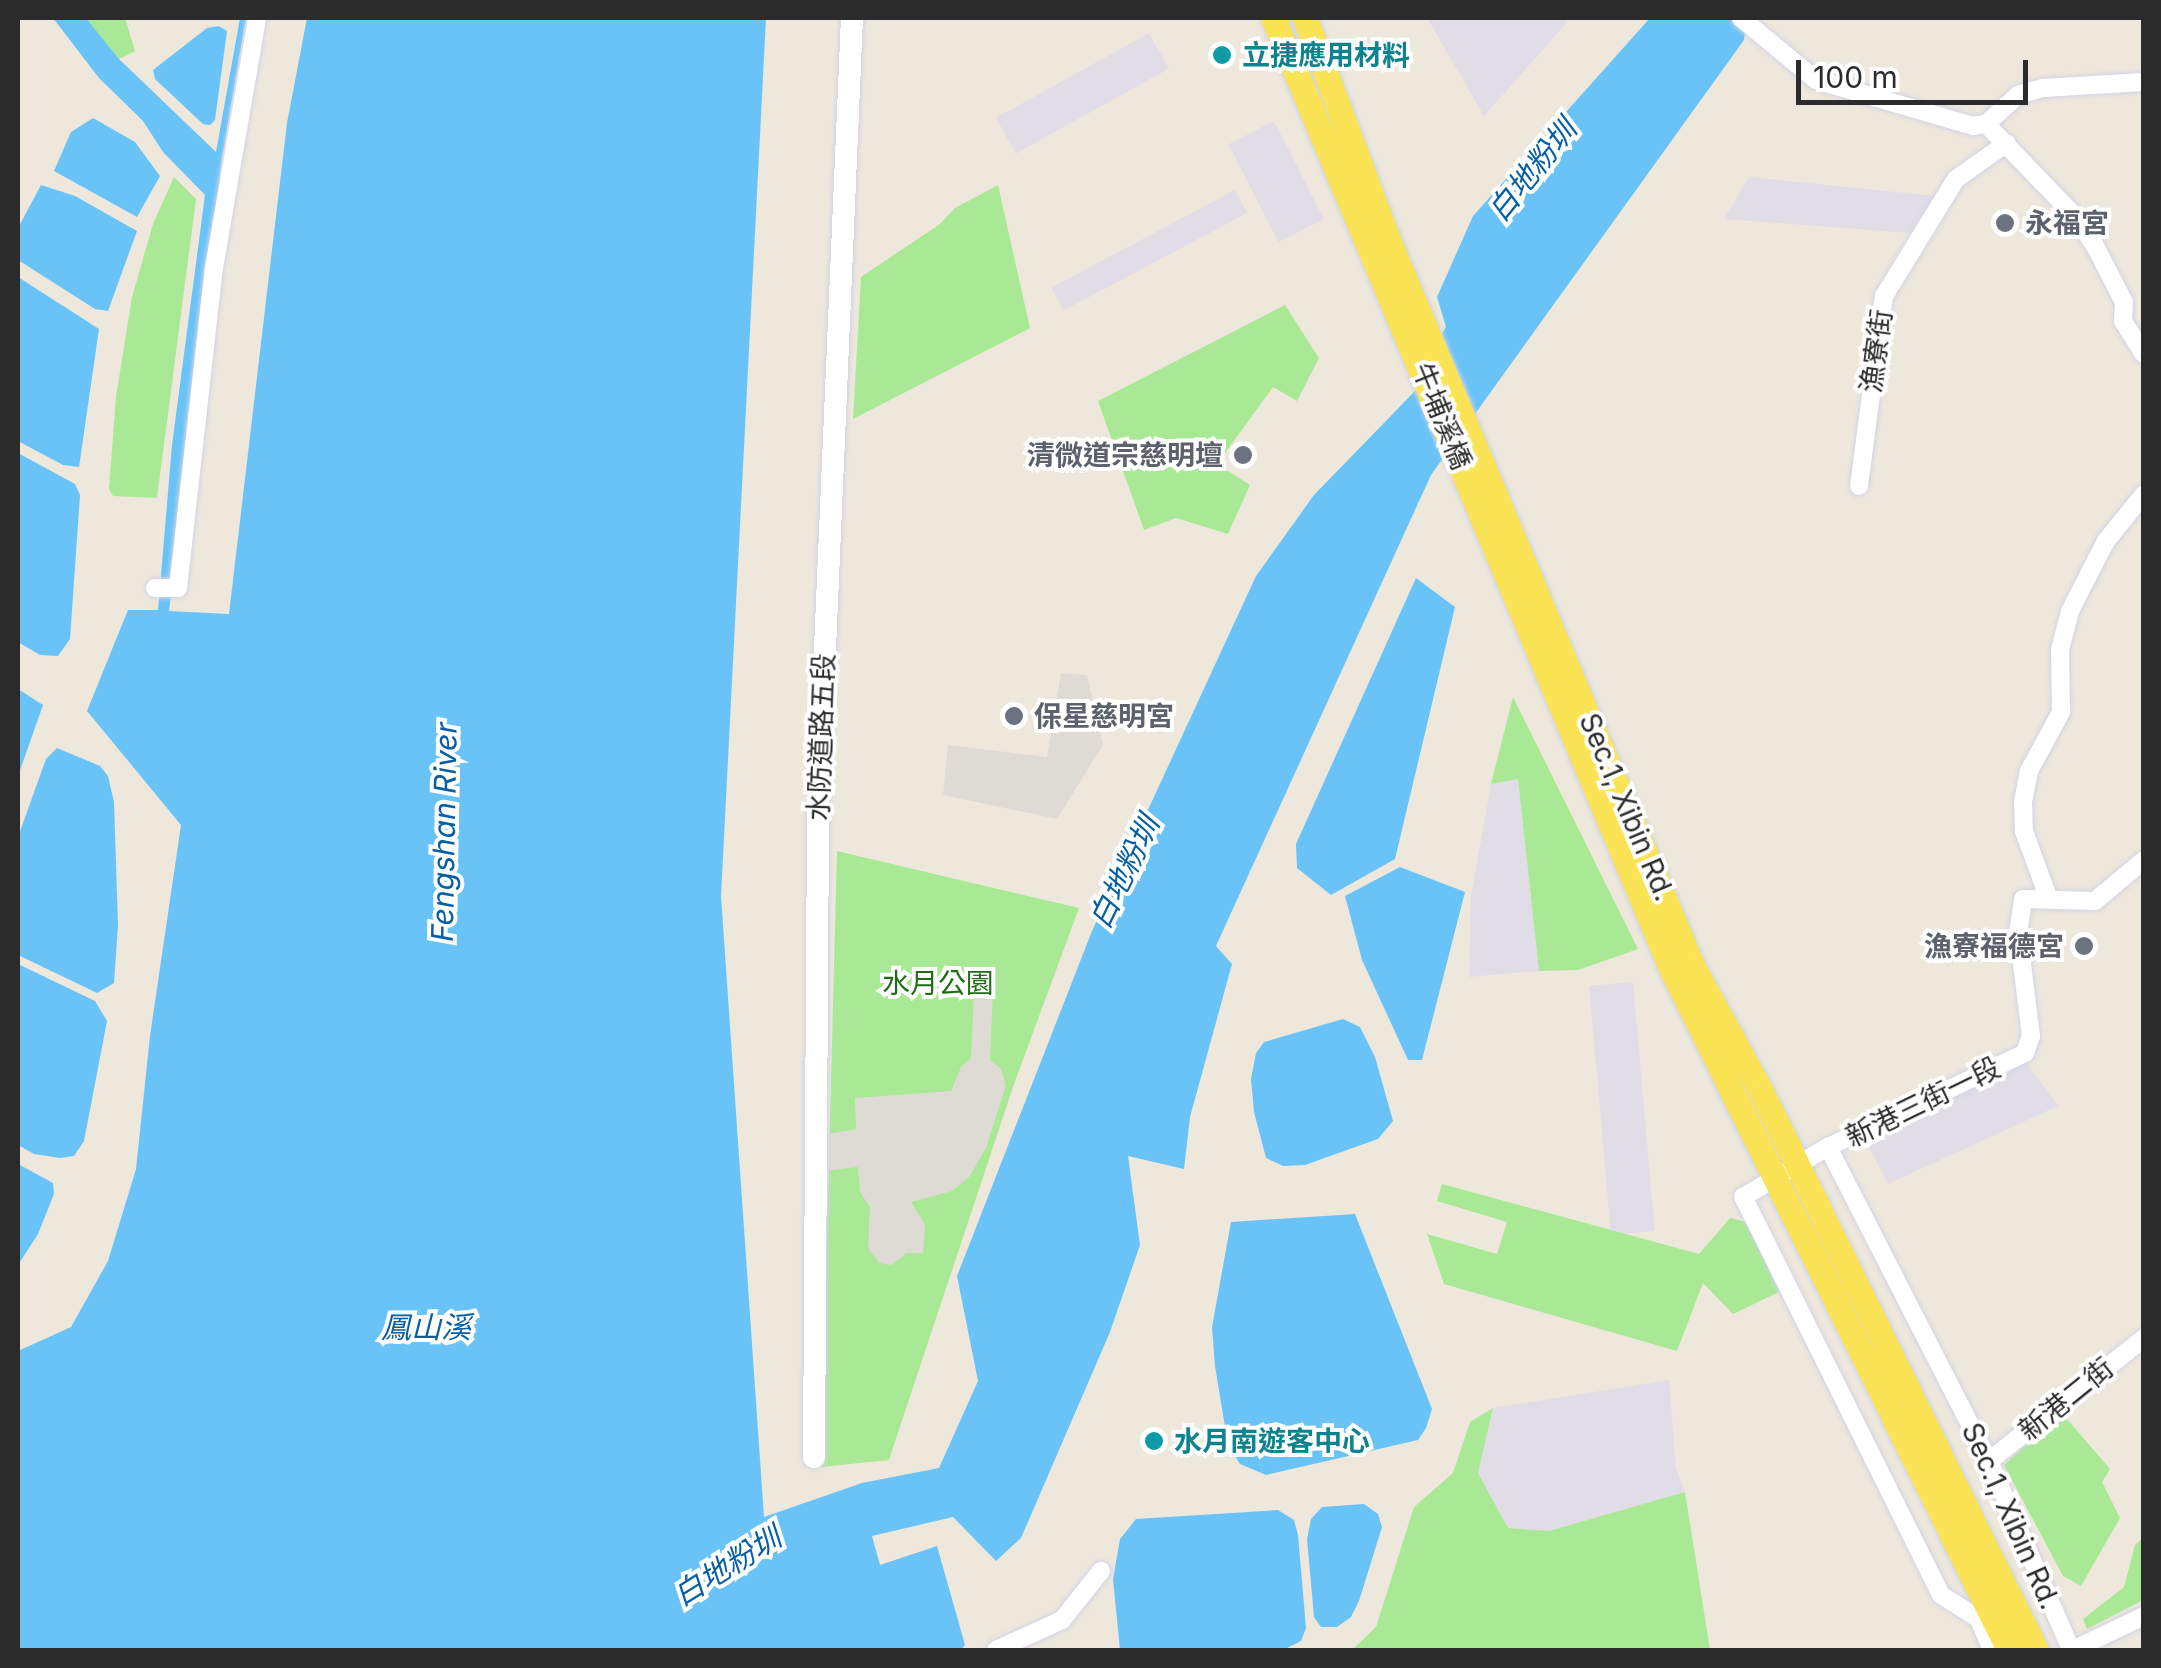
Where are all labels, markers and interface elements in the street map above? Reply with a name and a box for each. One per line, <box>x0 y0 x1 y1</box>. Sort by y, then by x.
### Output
place label: 立捷應用材料 <box>1242 38 1410 72</box>
scale bar <box>1801 40 2034 102</box>
marker: 立捷應用材料 <box>1211 44 1233 66</box>
text: 100 m <box>1813 59 1898 95</box>
water label: 白地粉圳 <box>1480 112 1584 228</box>
place label: 永福宮 <box>2025 206 2109 240</box>
marker: 永福宮 <box>1994 212 2016 234</box>
street label: 漁寮街 <box>1854 307 1898 395</box>
street label: 牛埔溪橋 <box>1405 358 1479 474</box>
place label: 清微道宗慈明壇 <box>1027 438 1223 472</box>
marker: 清微道宗慈明壇 <box>1232 444 1254 466</box>
street label: 水防道路五段 <box>801 652 841 822</box>
place label: 保星慈明宮 <box>1034 699 1174 733</box>
marker: 保星慈明宮 <box>1003 705 1025 727</box>
street label: Sec.1, Xibin Rd. <box>1572 708 1682 906</box>
water label: Fengshan River <box>424 722 464 942</box>
water label: 白地粉圳 <box>1082 810 1166 934</box>
place label: 漁寮福德宮 <box>1924 929 2064 963</box>
marker: 漁寮福德宮 <box>2073 935 2095 957</box>
park label: 水月公園 <box>882 966 994 1000</box>
street label: 新港三街一段 <box>1840 1050 2006 1154</box>
water label: 鳳山溪 <box>381 1309 471 1345</box>
street label: 新港二街 <box>2012 1351 2120 1447</box>
street label: Sec.1, Xibin Rd. <box>1955 1418 2067 1614</box>
place label: 水月南遊客中心 <box>1174 1424 1370 1458</box>
marker: 水月南遊客中心 <box>1143 1430 1165 1452</box>
water label: 白地粉圳 <box>667 1519 787 1613</box>

